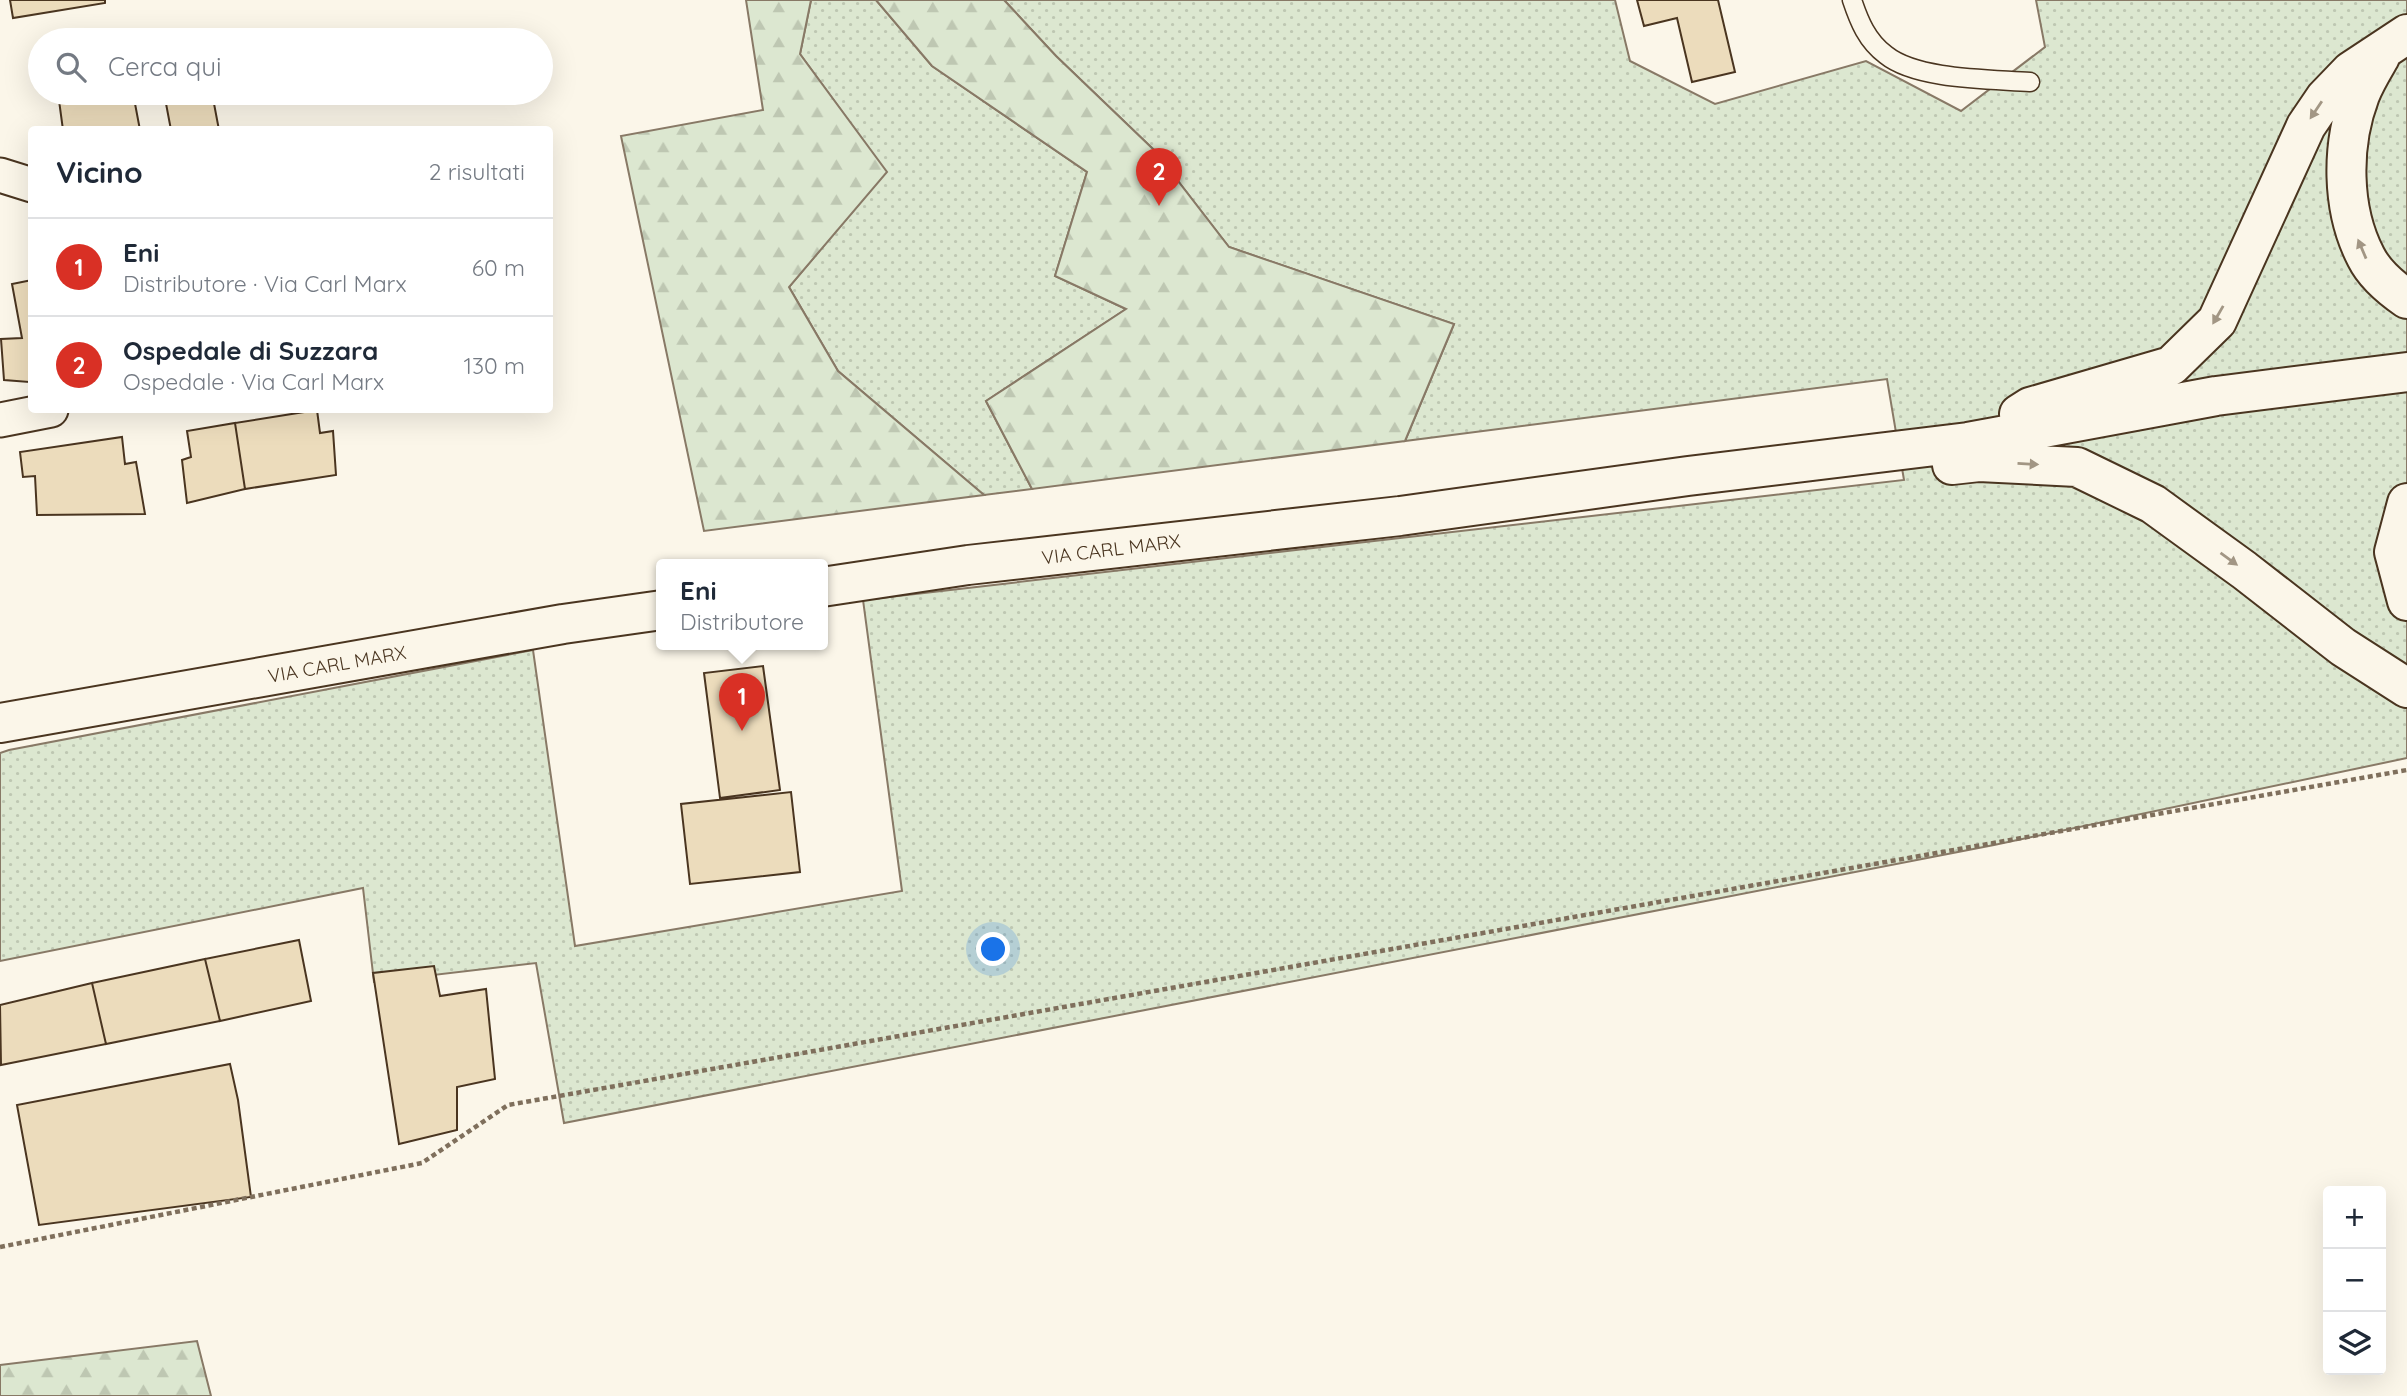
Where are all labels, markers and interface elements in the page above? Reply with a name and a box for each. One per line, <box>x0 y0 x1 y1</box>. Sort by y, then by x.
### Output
search box <box>28 28 553 105</box>
icon: search <box>52 48 90 86</box>
text: Cerca qui <box>108 50 222 83</box>
one-way arrow <box>2309 101 2323 119</box>
pin: 2 <box>1136 148 1182 206</box>
text: Vicino <box>56 153 143 191</box>
text: 2 risultati <box>429 157 525 186</box>
text: Eni <box>123 236 160 269</box>
one-way arrow <box>2357 238 2368 259</box>
text: 1 <box>75 253 83 282</box>
text: 60 m <box>472 253 525 282</box>
text: Distributore · Via Carl Marx <box>123 269 407 298</box>
one-way arrow <box>2212 306 2224 325</box>
text: Ospedale di Suzzara <box>123 334 378 367</box>
text: 2 <box>72 351 86 380</box>
text: 130 m <box>463 351 525 380</box>
text: Ospedale · Via Carl Marx <box>123 367 384 396</box>
one-way arrow <box>2017 459 2039 470</box>
street label: VIA CARL MARX <box>1040 529 1182 569</box>
one-way arrow <box>2220 552 2238 566</box>
popup <box>656 559 828 650</box>
text: Eni <box>680 574 717 607</box>
text: Distributore <box>680 607 804 636</box>
street label: VIA CARL MARX <box>266 640 408 688</box>
pin: 1 <box>719 673 765 731</box>
your location <box>976 932 1010 966</box>
map controls <box>2323 1186 2386 1375</box>
button: + <box>2323 1186 2386 1249</box>
button: − <box>2323 1249 2386 1312</box>
button: layers <box>2323 1312 2386 1375</box>

